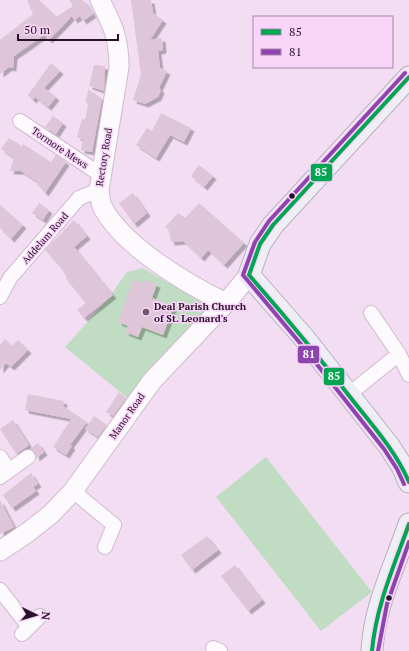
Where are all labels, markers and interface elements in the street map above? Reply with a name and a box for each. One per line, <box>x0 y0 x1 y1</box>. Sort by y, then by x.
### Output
scale bar <box>18 16 118 42</box>
legend <box>253 16 393 68</box>
text: 50 m <box>24 22 51 37</box>
text: 85 <box>289 24 302 39</box>
text: 81 <box>289 44 302 59</box>
street label: Tormore Mews <box>29 124 91 172</box>
street label: Rectory Road <box>93 126 115 187</box>
line badge: 85 <box>310 163 333 182</box>
text: 85 <box>315 165 327 179</box>
unlabelled marker <box>287 191 297 201</box>
street label: Addelam Road <box>19 209 71 267</box>
place label: Deal Parish Church of St. Leonard's <box>154 300 247 325</box>
marker: Deal Parish Church of St. Leonard's <box>141 307 151 317</box>
line badge: 81 <box>297 345 320 364</box>
text: 81 <box>303 347 315 361</box>
line badge: 85 <box>323 367 345 386</box>
text: 85 <box>328 369 340 383</box>
street label: Manor Road <box>106 390 148 442</box>
unlabelled marker <box>384 593 394 603</box>
north arrow <box>16 595 56 635</box>
text: N <box>39 611 53 621</box>

